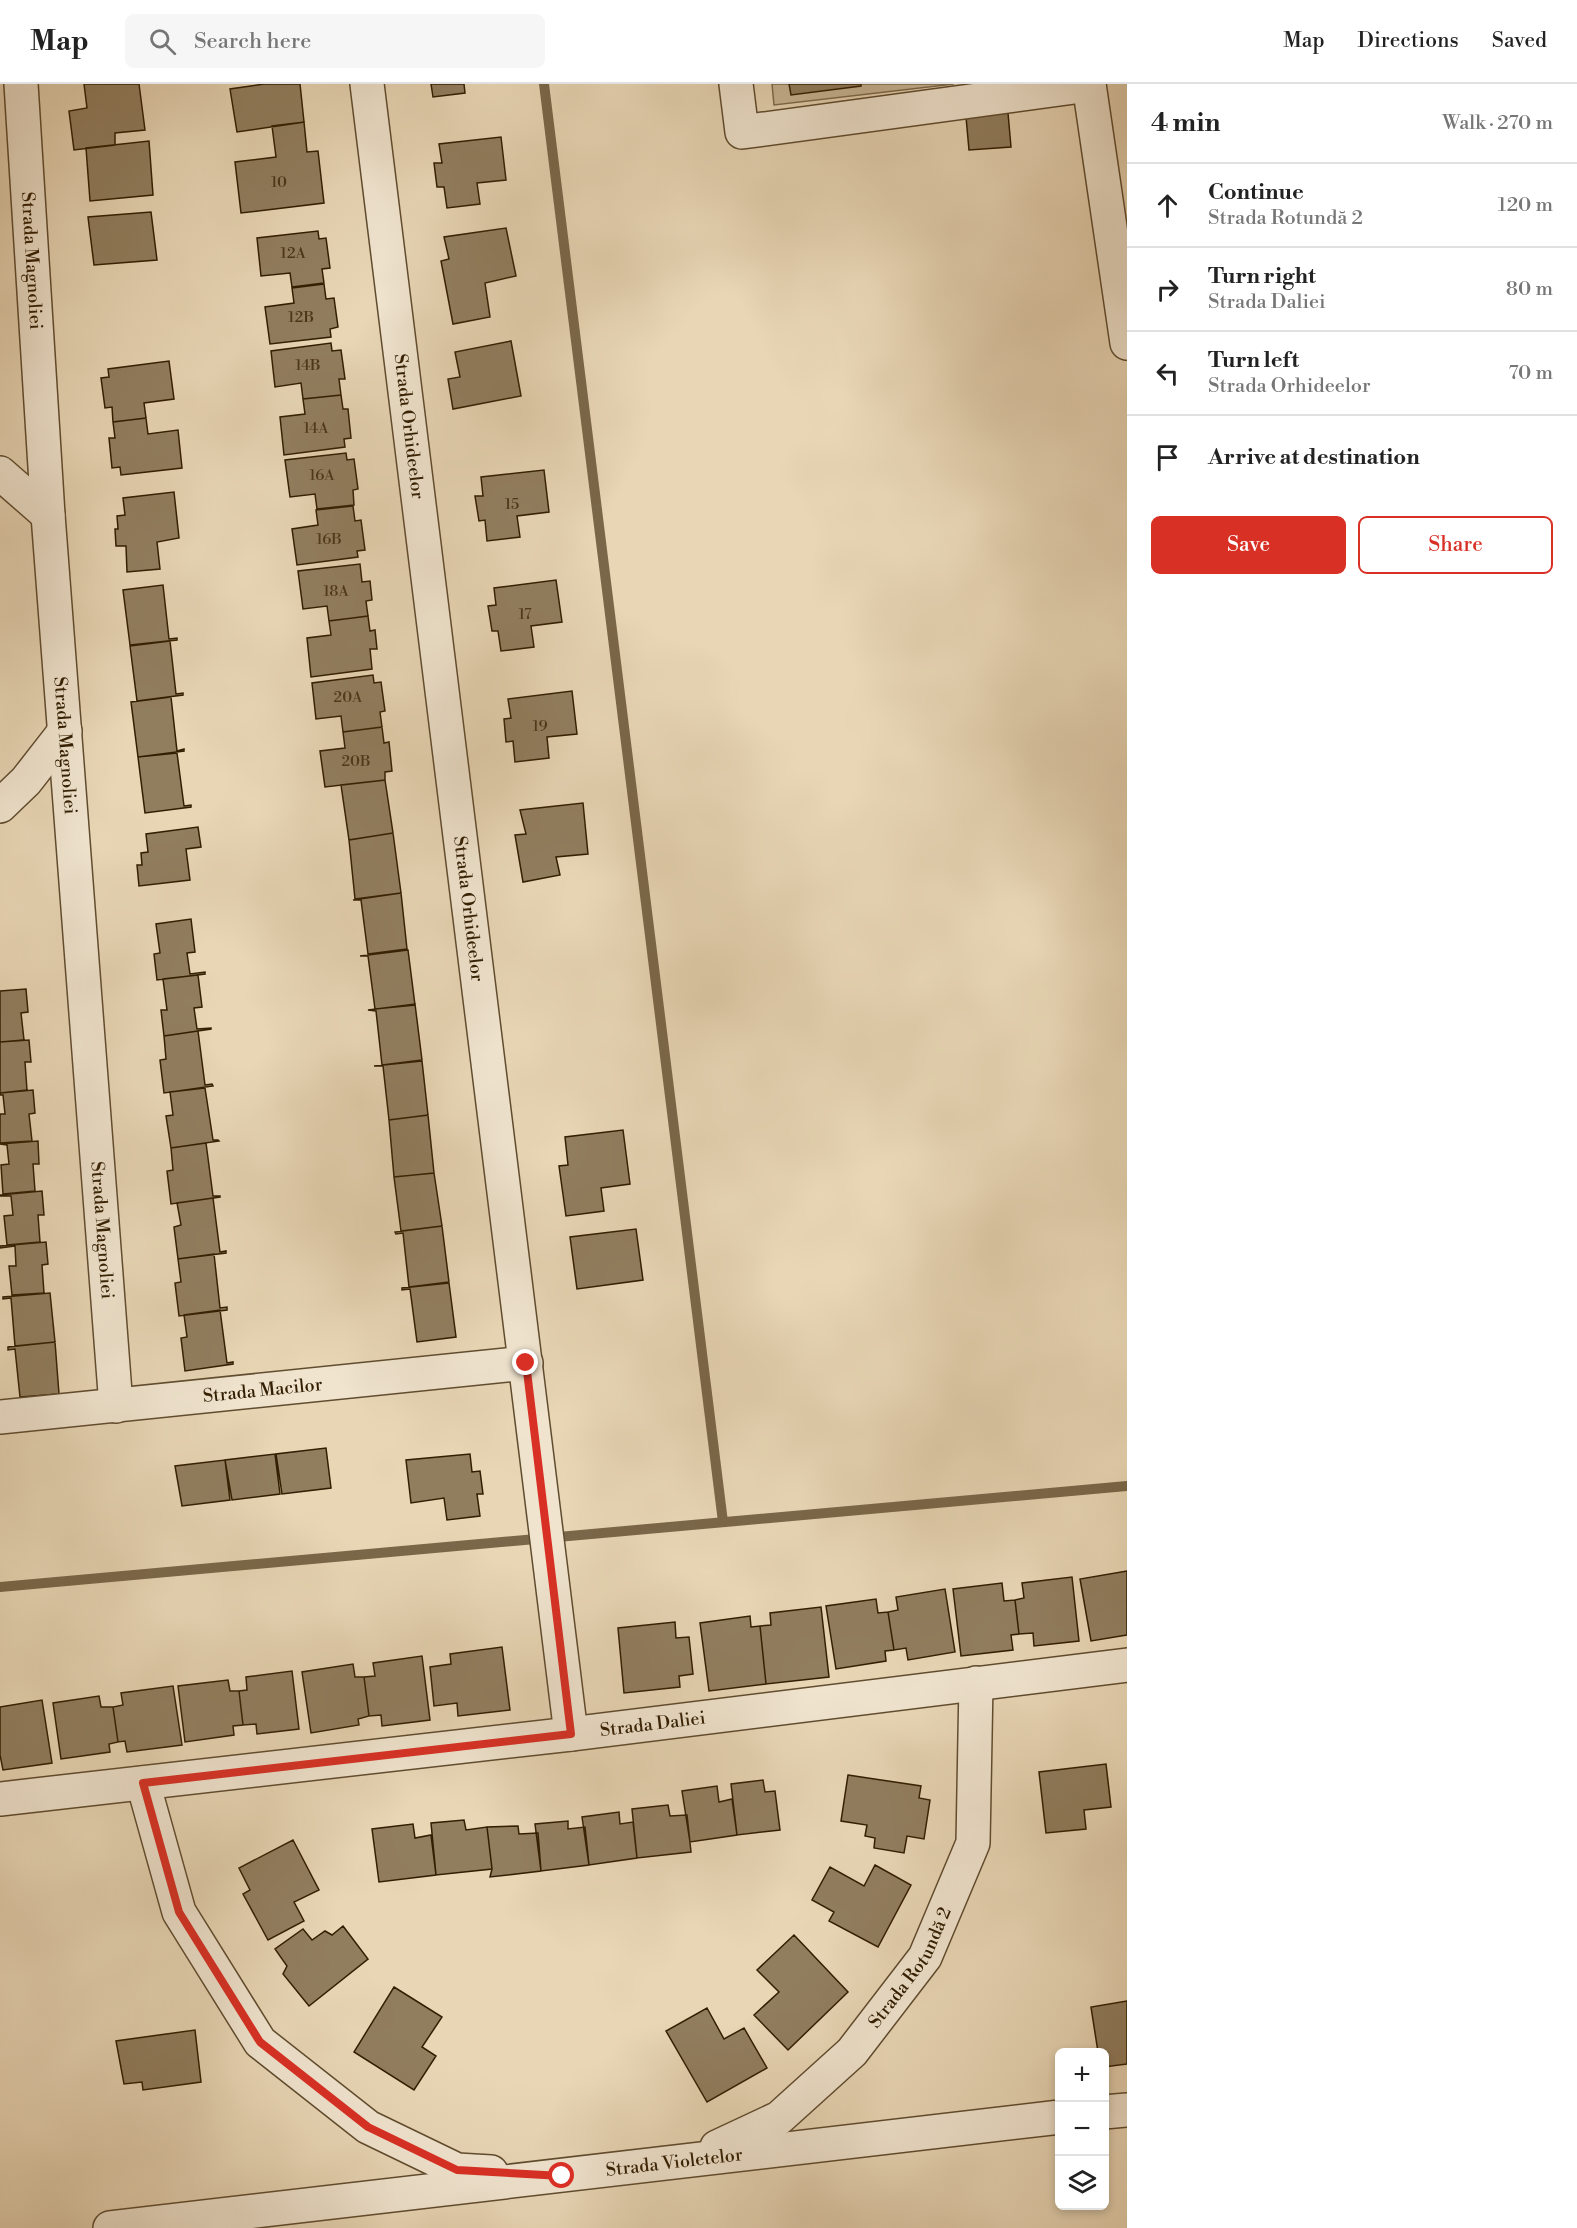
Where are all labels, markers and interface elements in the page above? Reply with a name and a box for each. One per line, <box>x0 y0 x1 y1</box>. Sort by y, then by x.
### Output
search box <box>125 14 545 68</box>
text: Map <box>30 24 89 59</box>
icon: search <box>146 25 179 58</box>
text: Search here <box>194 28 311 55</box>
text: Map <box>1283 28 1325 54</box>
text: Directions <box>1358 28 1459 54</box>
text: Saved <box>1492 28 1547 54</box>
text: 4 min <box>1151 107 1221 139</box>
text: Walk · 270 m <box>1442 111 1553 136</box>
house number: 10 <box>271 173 287 192</box>
text: Continue <box>1208 179 1304 206</box>
icon: ahead <box>1151 189 1184 222</box>
street label: Strada Magnoliei <box>16 191 48 330</box>
text: 120 m <box>1498 193 1553 218</box>
text: Strada Rotundă 2 <box>1208 206 1363 231</box>
house number: 12A <box>280 244 307 263</box>
text: Turn right <box>1208 263 1316 290</box>
icon: right <box>1151 273 1184 306</box>
text: 80 m <box>1506 277 1553 302</box>
text: Strada Daliei <box>1208 290 1326 315</box>
house number: 12B <box>288 308 314 327</box>
text: Turn left <box>1208 347 1299 374</box>
street label: Strada Orhideelor <box>389 352 430 501</box>
house number: 14B <box>295 356 321 375</box>
icon: left <box>1151 357 1184 390</box>
text: 70 m <box>1509 361 1553 386</box>
text: Strada Orhideelor <box>1208 374 1371 399</box>
house number: 14A <box>303 419 329 438</box>
icon: arrive <box>1151 441 1184 474</box>
text: Arrive at destination <box>1208 444 1420 471</box>
house number: 16A <box>309 466 335 485</box>
house number: 15 <box>505 495 519 514</box>
button: Save <box>1151 516 1346 574</box>
button: Share <box>1358 516 1553 574</box>
house number: 16B <box>316 530 342 549</box>
house number: 18A <box>323 582 350 601</box>
house number: 17 <box>518 605 532 624</box>
street label: Strada Magnoliei <box>49 676 82 815</box>
house number: 20A <box>334 688 363 707</box>
house number: 19 <box>532 717 548 736</box>
house number: 20B <box>341 752 371 771</box>
street label: Strada Orhideelor <box>449 835 489 983</box>
street label: Strada Magnoliei <box>86 1160 119 1300</box>
route end <box>512 1349 538 1375</box>
street label: Strada Macilor <box>202 1372 324 1408</box>
street label: Strada Daliei <box>599 1706 707 1742</box>
street label: Strada Rotundă 2 <box>863 1904 956 2033</box>
map controls <box>1055 2048 1109 2210</box>
button: + <box>1055 2048 1109 2102</box>
button: − <box>1055 2102 1109 2156</box>
street label: Strada Violetelor <box>605 2143 744 2181</box>
button: layers <box>1055 2156 1109 2210</box>
route start <box>548 2162 574 2188</box>

